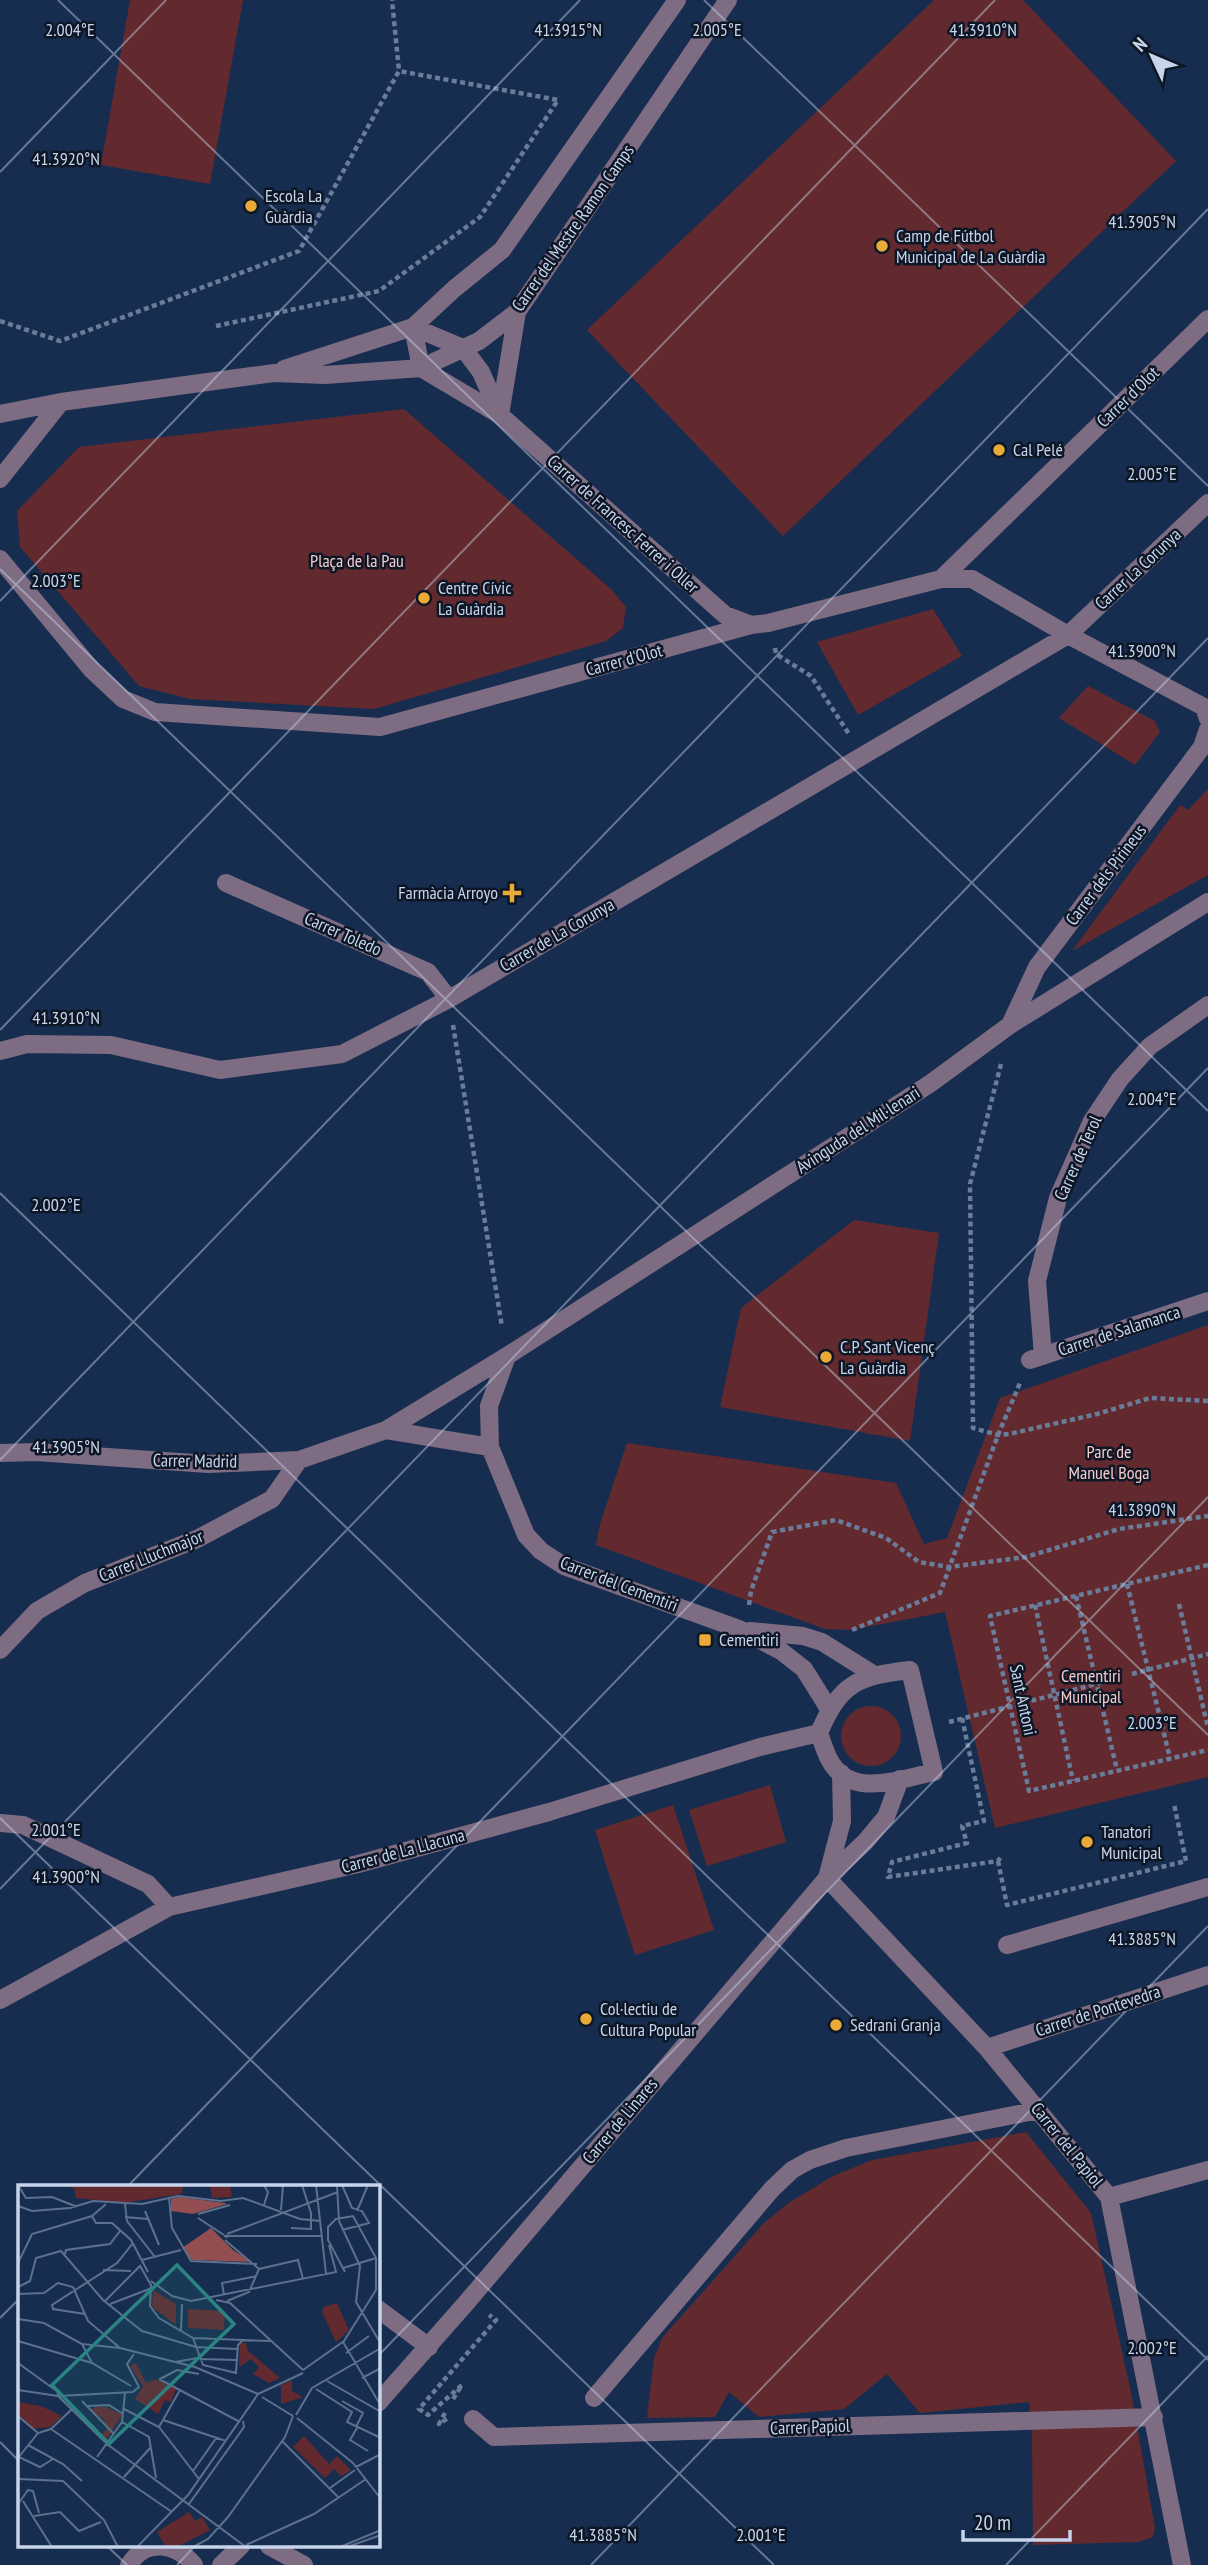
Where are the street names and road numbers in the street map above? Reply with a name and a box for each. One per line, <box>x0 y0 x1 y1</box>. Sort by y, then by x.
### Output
street label: Carrer del Mestre Ramon Camps <box>506 140 639 316</box>
street label: Carrer d'Olot <box>1091 361 1164 432</box>
street label: Carrer de Francesc Ferrer i Oller <box>543 449 704 598</box>
street label: Carrer La Corunya <box>1090 523 1186 614</box>
street label: Carrer d'Olot <box>583 638 665 681</box>
street label: Carrer dels Pirineus <box>1060 820 1151 930</box>
street label: Carrer de La Corunya <box>495 892 618 977</box>
street label: Carrer Toledo <box>301 906 386 961</box>
street label: Avinguda del Mil·lenari <box>791 1081 924 1178</box>
street label: Carrer de Terol <box>1049 1111 1107 1204</box>
street label: Carrer de Salamanca <box>1055 1300 1183 1361</box>
street label: Carrer Madrid <box>153 1448 237 1473</box>
street label: Carrer Lluchmajor <box>95 1524 206 1587</box>
street label: Carrer del Cementiri <box>557 1551 681 1617</box>
street label: Sant Antoni <box>1005 1662 1042 1737</box>
street label: Carrer de La Llacuna <box>339 1823 467 1878</box>
street label: Carrer de Pontevedra <box>1033 1980 1163 2042</box>
street label: Carrer de Linares <box>577 2073 662 2168</box>
street label: Carrer del Papiol <box>1026 2097 1109 2193</box>
street label: Carrer Papiol <box>770 2414 851 2439</box>

